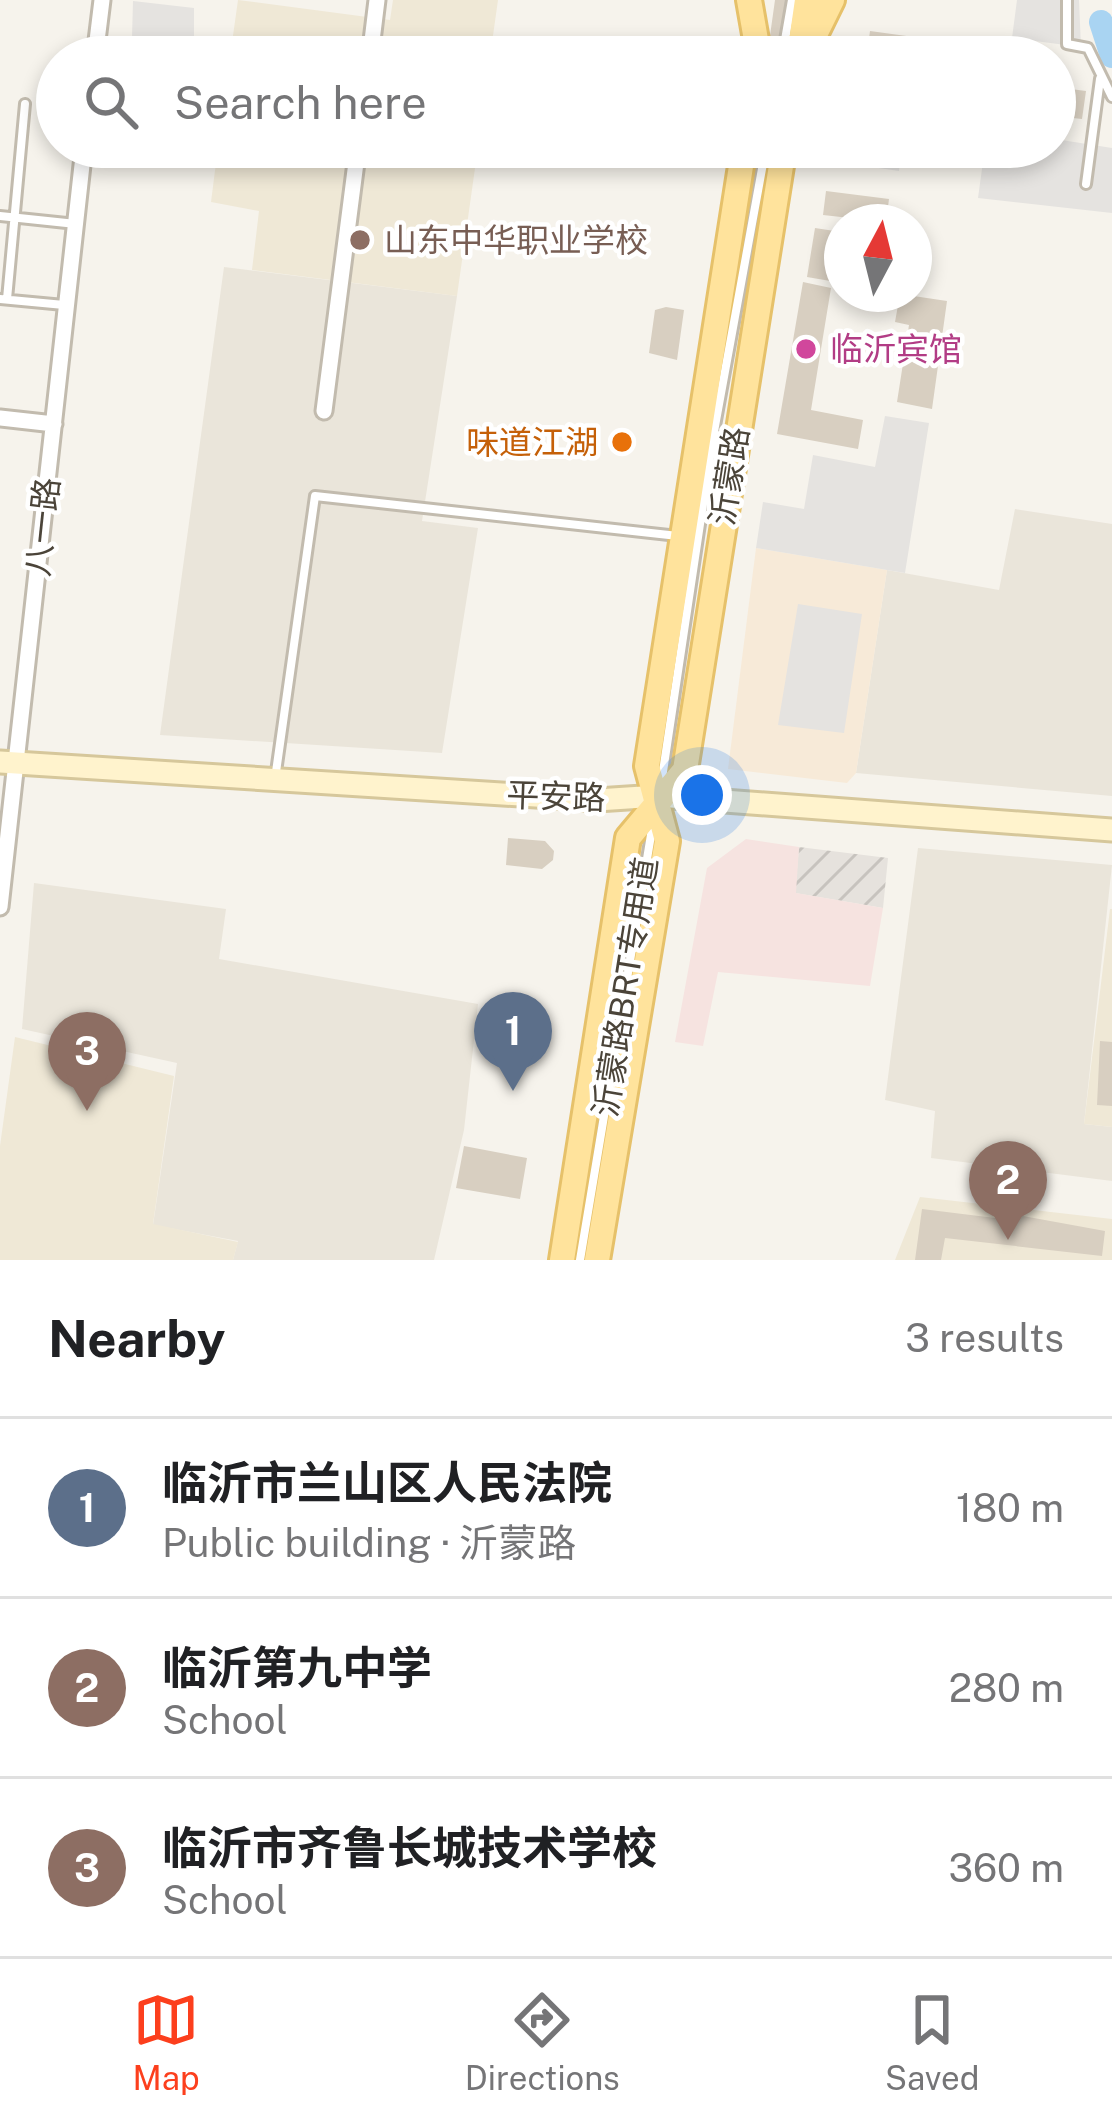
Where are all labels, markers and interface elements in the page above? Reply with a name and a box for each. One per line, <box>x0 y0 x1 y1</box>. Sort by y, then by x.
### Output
search box <box>36 36 1076 168</box>
icon: search <box>78 69 144 135</box>
text: Search here <box>174 76 427 129</box>
north arrow <box>824 204 932 312</box>
place label: 山东中华职业学校 <box>384 221 648 259</box>
marker: 山东中华职业学校 <box>347 227 373 253</box>
place label: 临沂宾馆 <box>830 330 962 368</box>
marker: 临沂宾馆 <box>793 336 819 362</box>
place label: 味道江湖 <box>466 423 598 461</box>
street label: 沂蒙路 <box>702 424 756 528</box>
marker: 味道江湖 <box>609 429 635 455</box>
street label: 八一路 <box>18 476 66 578</box>
your location <box>672 765 732 825</box>
street label: 平安路 <box>506 775 606 817</box>
street label: 沂蒙路BRT专用道 <box>586 855 664 1119</box>
pin: 1 <box>474 992 552 1091</box>
pin: 3 <box>48 1012 126 1111</box>
pin: 2 <box>969 1141 1047 1240</box>
text: Nearby <box>48 1309 225 1368</box>
text: 3 results <box>905 1315 1064 1361</box>
text: 临沂市兰山区人民法院 <box>162 1456 612 1509</box>
text: 1 <box>79 1485 95 1531</box>
text: 180 m <box>956 1485 1064 1531</box>
text: Public building · 沂蒙路 <box>162 1520 576 1566</box>
text: 临沂第九中学 <box>162 1641 432 1694</box>
text: 2 <box>75 1665 99 1711</box>
text: 280 m <box>949 1665 1064 1711</box>
text: School <box>162 1697 287 1743</box>
text: 临沂市齐鲁长城技术学校 <box>162 1821 657 1874</box>
text: 3 <box>74 1845 100 1891</box>
text: 360 m <box>949 1845 1064 1891</box>
text: School <box>162 1877 287 1923</box>
tab: Map <box>133 1987 200 2097</box>
tab: Directions <box>465 1987 620 2097</box>
tab: Saved <box>885 1987 979 2097</box>

